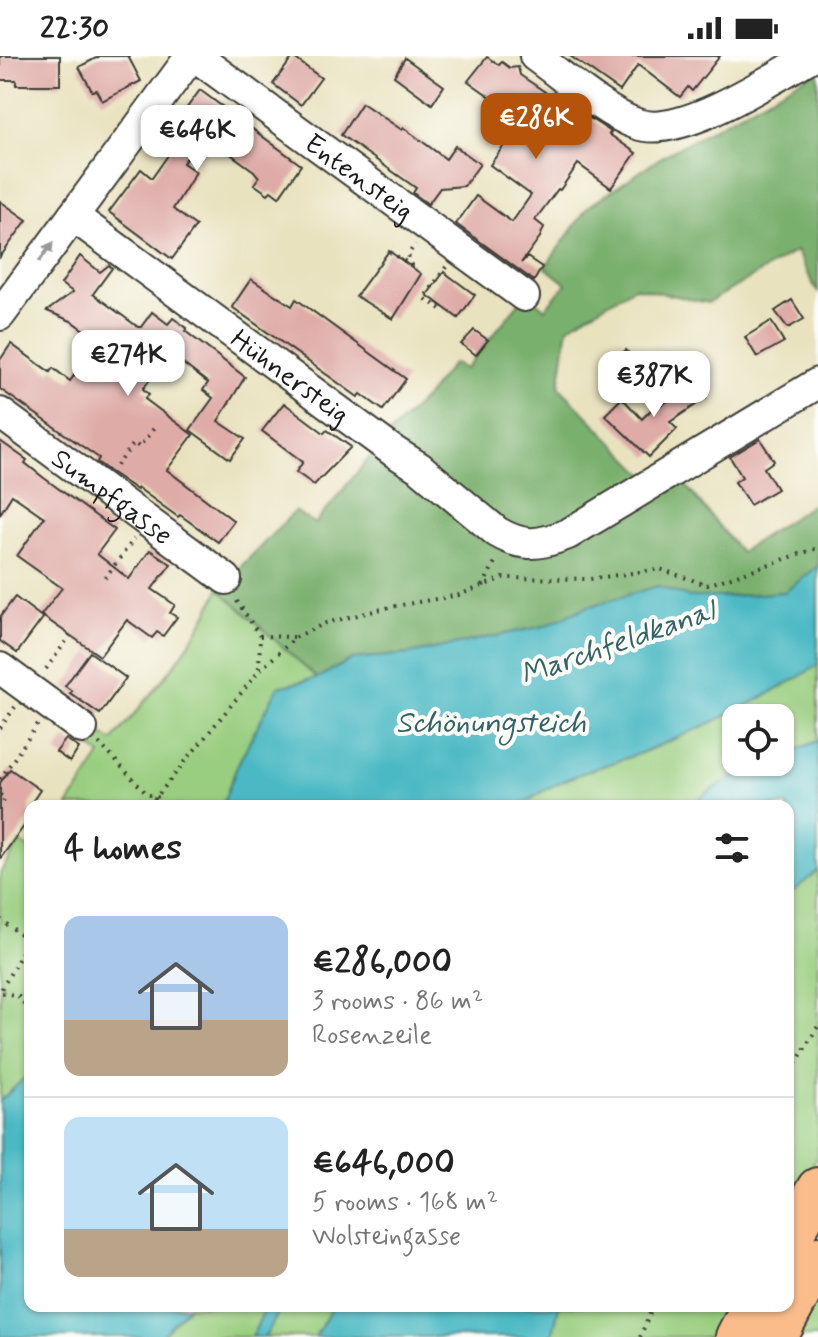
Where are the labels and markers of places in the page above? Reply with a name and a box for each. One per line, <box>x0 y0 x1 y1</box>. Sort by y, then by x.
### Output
pin: €286K <box>480 93 592 161</box>
pin: €646K <box>141 105 253 173</box>
pin: €274K <box>72 330 184 398</box>
pin: €387K <box>598 351 710 419</box>

